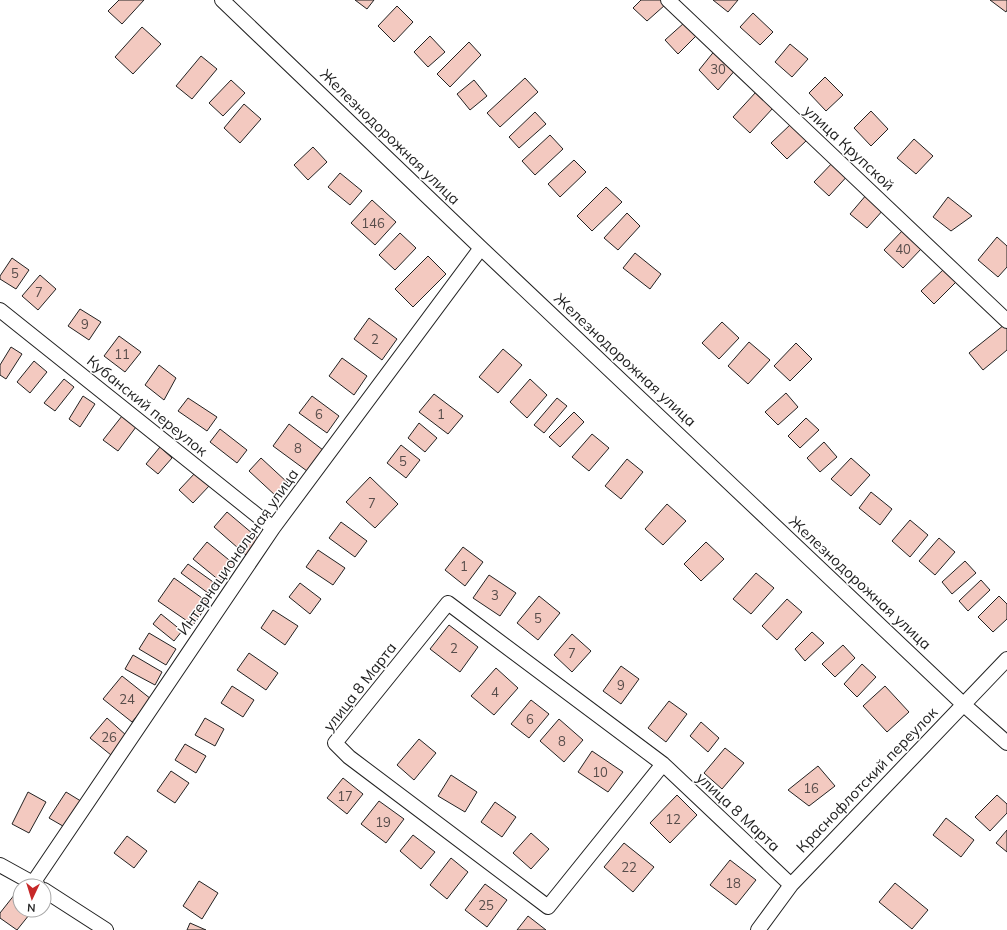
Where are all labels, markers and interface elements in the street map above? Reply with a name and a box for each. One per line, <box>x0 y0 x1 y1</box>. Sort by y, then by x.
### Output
house number: 30 <box>710 61 726 77</box>
street label: Железнодорожная улица <box>316 65 464 209</box>
street label: улица Крупской <box>800 101 899 194</box>
house number: 146 <box>361 215 385 231</box>
house number: 40 <box>895 241 911 257</box>
house number: 5 <box>11 265 19 281</box>
house number: 7 <box>35 284 43 300</box>
street label: Железнодорожная улица <box>550 289 700 430</box>
house number: 9 <box>81 316 89 332</box>
house number: 2 <box>371 331 379 347</box>
house number: 11 <box>114 346 130 362</box>
street label: Кубанский переулок <box>83 351 212 461</box>
house number: 6 <box>315 406 323 422</box>
house number: 1 <box>437 406 445 422</box>
house number: 8 <box>294 440 302 456</box>
house number: 5 <box>399 453 407 469</box>
street label: Интернациональная улица <box>173 465 302 638</box>
house number: 7 <box>368 495 376 511</box>
street label: Железнодорожная улица <box>785 512 935 653</box>
house number: 1 <box>460 558 468 574</box>
house number: 3 <box>491 587 499 603</box>
house number: 5 <box>534 610 542 626</box>
street label: улица 8 Марта <box>319 638 400 735</box>
house number: 2 <box>450 640 458 656</box>
house number: 7 <box>568 645 576 661</box>
house number: 9 <box>617 677 625 693</box>
house number: 4 <box>491 684 499 700</box>
house number: 24 <box>119 691 135 707</box>
street label: Краснофлотский переулок <box>792 702 942 856</box>
house number: 6 <box>526 711 534 727</box>
house number: 26 <box>101 729 117 745</box>
house number: 8 <box>558 733 566 749</box>
house number: 10 <box>592 764 608 780</box>
street label: улица 8 Марта <box>692 768 784 855</box>
house number: 16 <box>803 780 819 796</box>
house number: 17 <box>337 788 353 804</box>
house number: 12 <box>665 811 681 827</box>
house number: 19 <box>375 814 391 830</box>
house number: 22 <box>621 859 637 875</box>
house number: 18 <box>725 875 741 891</box>
north arrow <box>12 878 52 918</box>
house number: 25 <box>478 897 494 913</box>
text: N <box>27 901 36 915</box>

